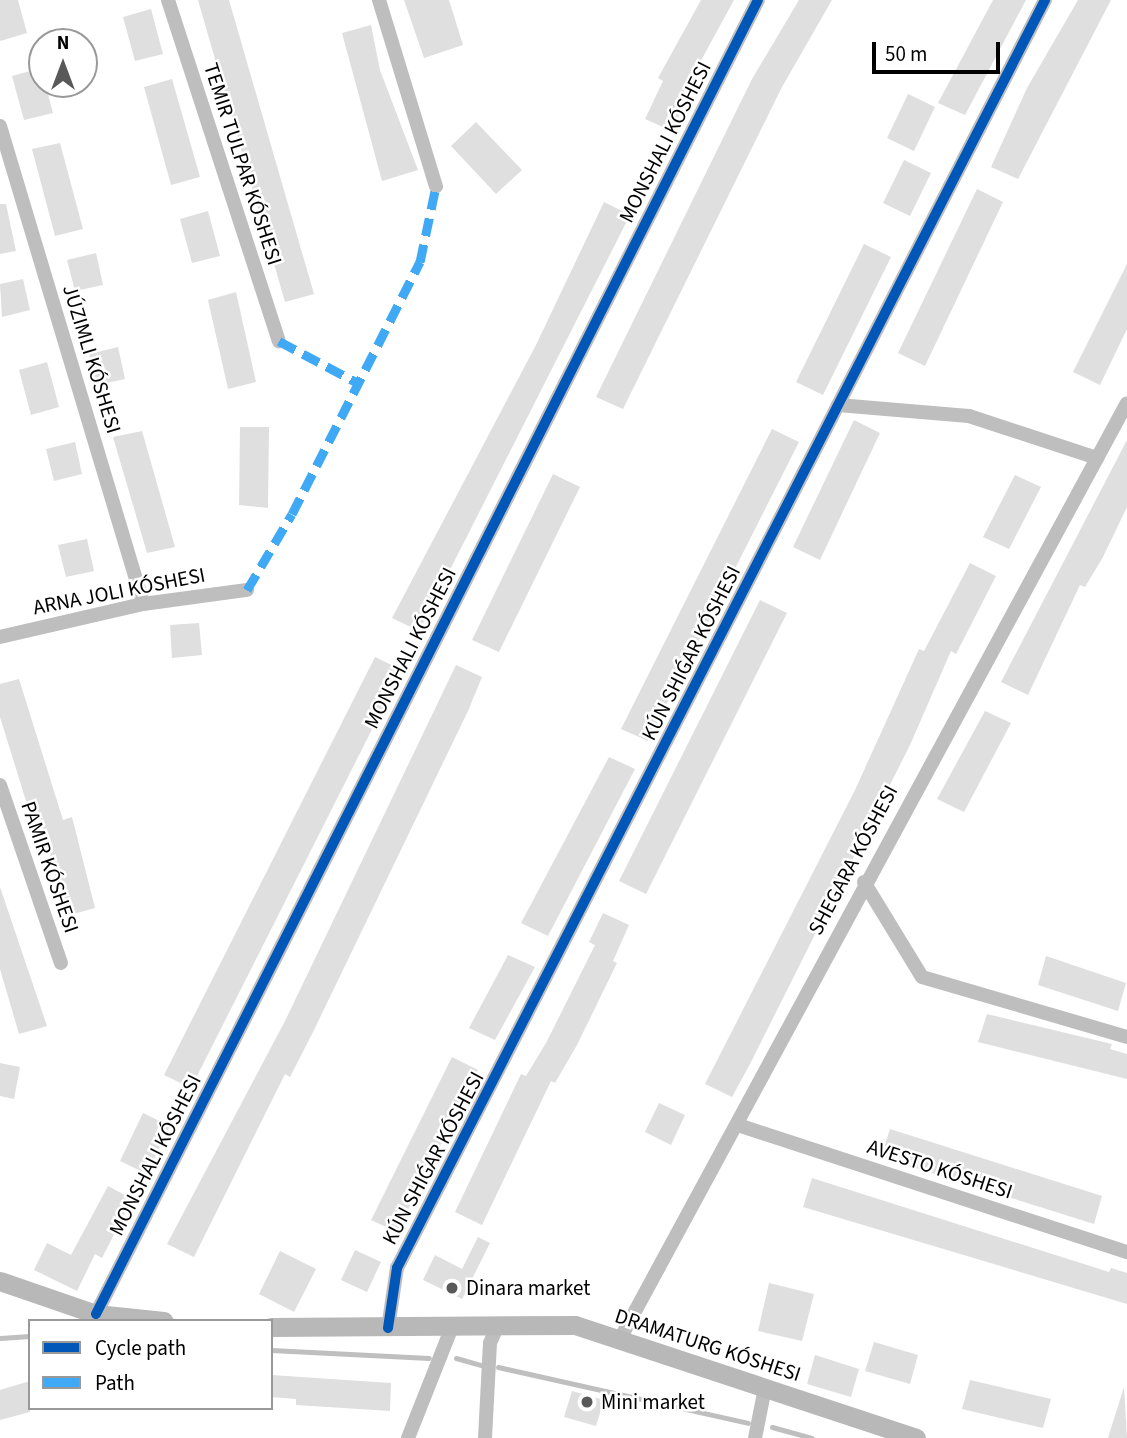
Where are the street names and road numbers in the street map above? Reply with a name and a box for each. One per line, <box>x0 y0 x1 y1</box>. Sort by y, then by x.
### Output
street label: MONSHALI KÓSHESI <box>613 57 717 227</box>
street label: TEMIR TULPAR KÓSHESI <box>198 60 288 268</box>
street label: JÚZIMLI KÓSHESI <box>57 282 127 436</box>
street label: ARNA JOLI KÓSHESI <box>31 562 207 620</box>
street label: KÚN SHIǴAR KÓSHESI <box>636 562 746 744</box>
street label: MONSHALI KÓSHESI <box>358 563 462 733</box>
street label: SHEGARA KÓSHESI <box>803 781 903 939</box>
street label: PAMIR KÓSHESI <box>16 798 84 936</box>
street label: KÚN SHIǴAR KÓSHESI <box>377 1067 489 1249</box>
street label: MONSHALI KÓSHESI <box>103 1070 207 1240</box>
street label: AVESTO KÓSHESI <box>864 1134 1016 1204</box>
street label: DRAMATURG KÓSHESI <box>612 1303 804 1387</box>

